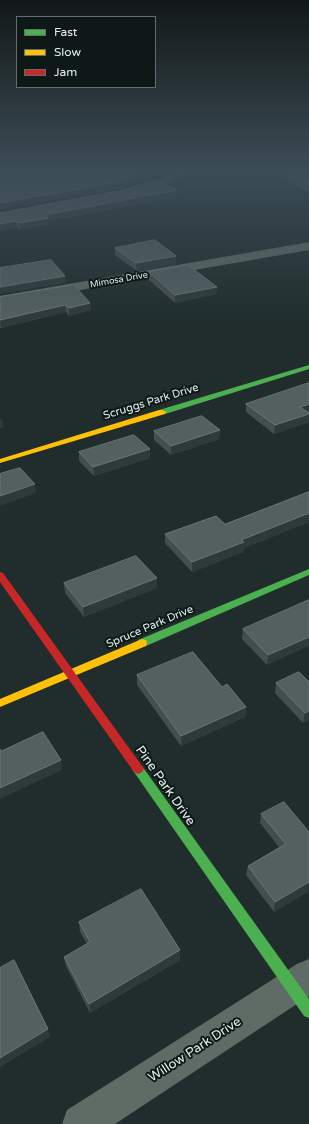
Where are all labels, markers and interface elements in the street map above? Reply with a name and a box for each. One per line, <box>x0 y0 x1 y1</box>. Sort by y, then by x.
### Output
legend <box>16 16 156 88</box>
text: Fast <box>54 25 77 39</box>
text: Slow <box>54 45 81 59</box>
text: Jam <box>54 65 77 79</box>
street label: Mimosa Drive <box>89 270 149 290</box>
street label: Scruggs Park Drive <box>102 381 200 423</box>
street label: Spruce Park Drive <box>105 603 195 651</box>
street label: Pine Park Drive <box>132 743 198 829</box>
street label: Willow Park Drive <box>146 1014 244 1086</box>

